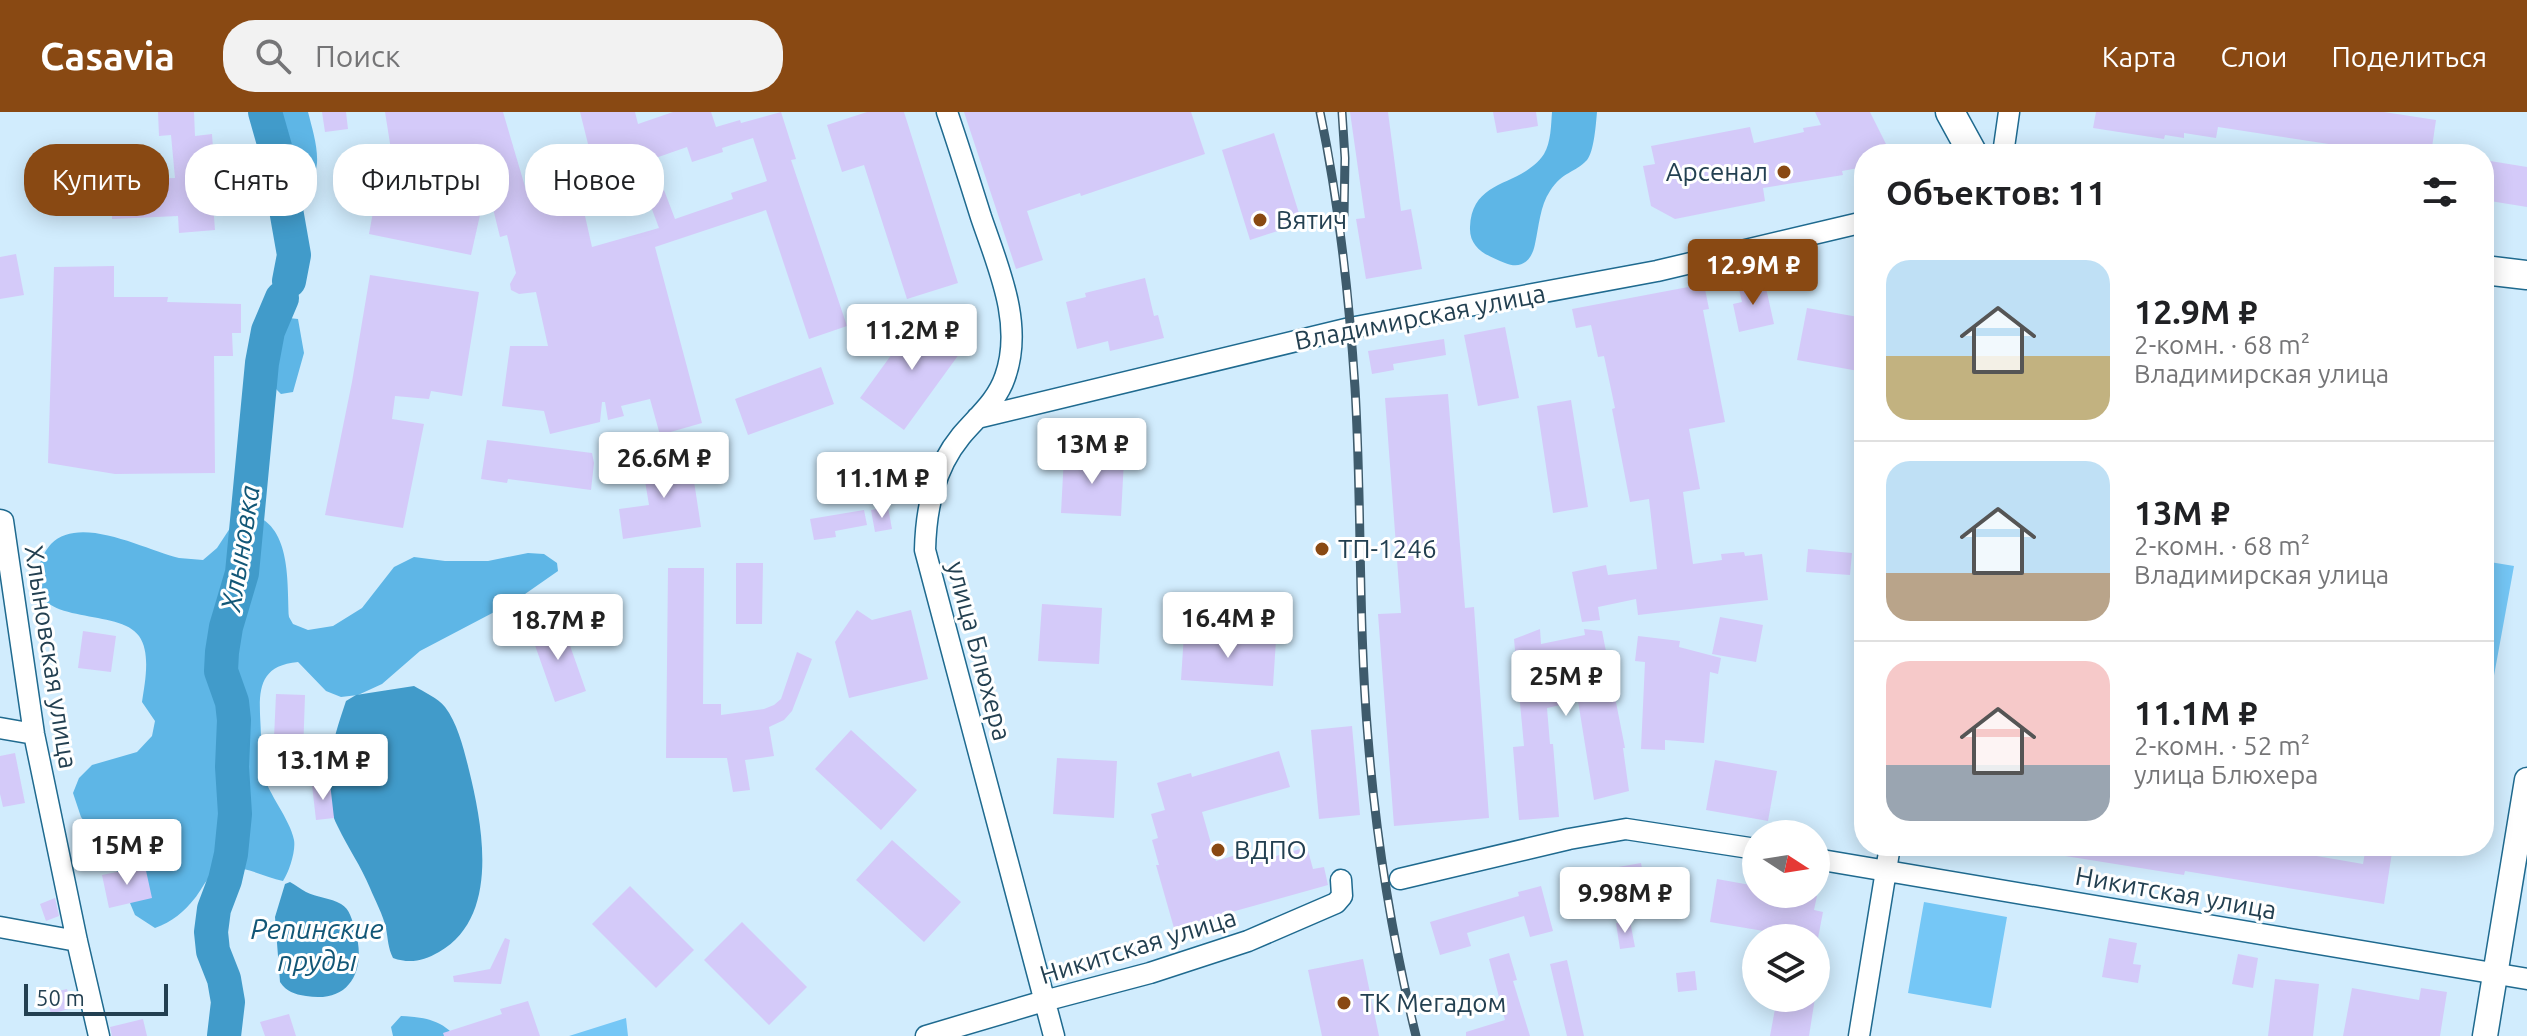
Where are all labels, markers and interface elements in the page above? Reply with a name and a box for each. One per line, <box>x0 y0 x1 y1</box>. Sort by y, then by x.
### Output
search box <box>223 20 783 92</box>
icon: search <box>251 34 295 78</box>
text: Casavia <box>40 35 175 77</box>
text: Поиск <box>315 39 400 73</box>
text: Карта <box>2102 41 2176 72</box>
text: Слои <box>2220 41 2287 72</box>
text: Поделиться <box>2331 41 2487 72</box>
chip: Купить <box>24 144 169 216</box>
chip: Снять <box>185 144 317 216</box>
chip: Фильтры <box>333 144 509 216</box>
chip: Новое <box>525 144 664 216</box>
place label: Арсенал <box>1666 157 1768 186</box>
marker: Арсенал <box>1775 163 1793 181</box>
icon: filters <box>2418 170 2462 214</box>
text: Объектов: 11 <box>1886 173 2106 211</box>
place label: Вятич <box>1276 205 1347 234</box>
marker: Вятич <box>1251 211 1269 229</box>
pin: 12.9M ₽ <box>1679 239 1827 307</box>
text: 12.9M ₽ <box>1706 250 1800 279</box>
street label: Владимирская улица <box>1292 278 1548 355</box>
icon: home <box>1950 292 2046 388</box>
text: 12.9M ₽ <box>2134 292 2257 330</box>
pin: 11.2M ₽ <box>838 304 986 372</box>
text: 11.2M ₽ <box>865 315 959 344</box>
text: 2-комн. · 68 m² <box>2134 330 2310 359</box>
text: Владимирская улица <box>2134 359 2389 388</box>
pin: 13M ₽ <box>1036 418 1148 486</box>
text: 13M ₽ <box>1055 429 1129 458</box>
pin: 26.6M ₽ <box>590 432 738 500</box>
text: 26.6M ₽ <box>617 443 711 472</box>
pin: 11.1M ₽ <box>808 452 956 520</box>
text: 11.1M ₽ <box>835 463 929 492</box>
water label: Хлыновка <box>214 483 265 615</box>
icon: home <box>1950 493 2046 589</box>
text: 13M ₽ <box>2134 493 2230 531</box>
text: 2-комн. · 68 m² <box>2134 531 2310 560</box>
place label: ТП-1246 <box>1338 534 1437 563</box>
marker: ТП-1246 <box>1313 540 1331 558</box>
street label: Хлыновская улица <box>20 543 83 771</box>
street label: улица Блюхера <box>942 558 1017 744</box>
text: Владимирская улица <box>2134 560 2389 589</box>
pin: 16.4M ₽ <box>1154 592 1302 660</box>
pin: 18.7M ₽ <box>484 594 632 662</box>
text: 16.4M ₽ <box>1181 603 1275 632</box>
text: 18.7M ₽ <box>511 605 605 634</box>
pin: 25M ₽ <box>1510 650 1622 718</box>
text: 25M ₽ <box>1529 661 1603 690</box>
icon: home <box>1950 693 2046 789</box>
text: 11.1M ₽ <box>2134 693 2257 731</box>
text: 2-комн. · 52 m² <box>2134 731 2310 760</box>
pin: 13.1M ₽ <box>249 734 397 802</box>
text: 13.1M ₽ <box>276 745 370 774</box>
text: улица Блюхера <box>2134 760 2318 789</box>
pin: 15M ₽ <box>71 819 183 887</box>
north arrow <box>1742 820 1830 908</box>
map controls <box>1742 820 1830 1012</box>
text: 15M ₽ <box>90 830 164 859</box>
place label: ВДПО <box>1234 835 1307 864</box>
marker: ВДПО <box>1209 841 1227 859</box>
street label: Никитская улица <box>2073 861 2279 924</box>
pin: 9.98M ₽ <box>1551 867 1699 935</box>
text: 9.98M ₽ <box>1578 878 1672 907</box>
street label: Никитская улица <box>1036 902 1240 989</box>
water label: Репинские пруды <box>250 913 384 976</box>
button: layers <box>1742 924 1830 1012</box>
scale bar <box>24 980 168 1016</box>
text: 50 m <box>36 985 85 1010</box>
place label: ТК Мегадом <box>1360 988 1506 1017</box>
marker: ТК Мегадом <box>1335 994 1353 1012</box>

